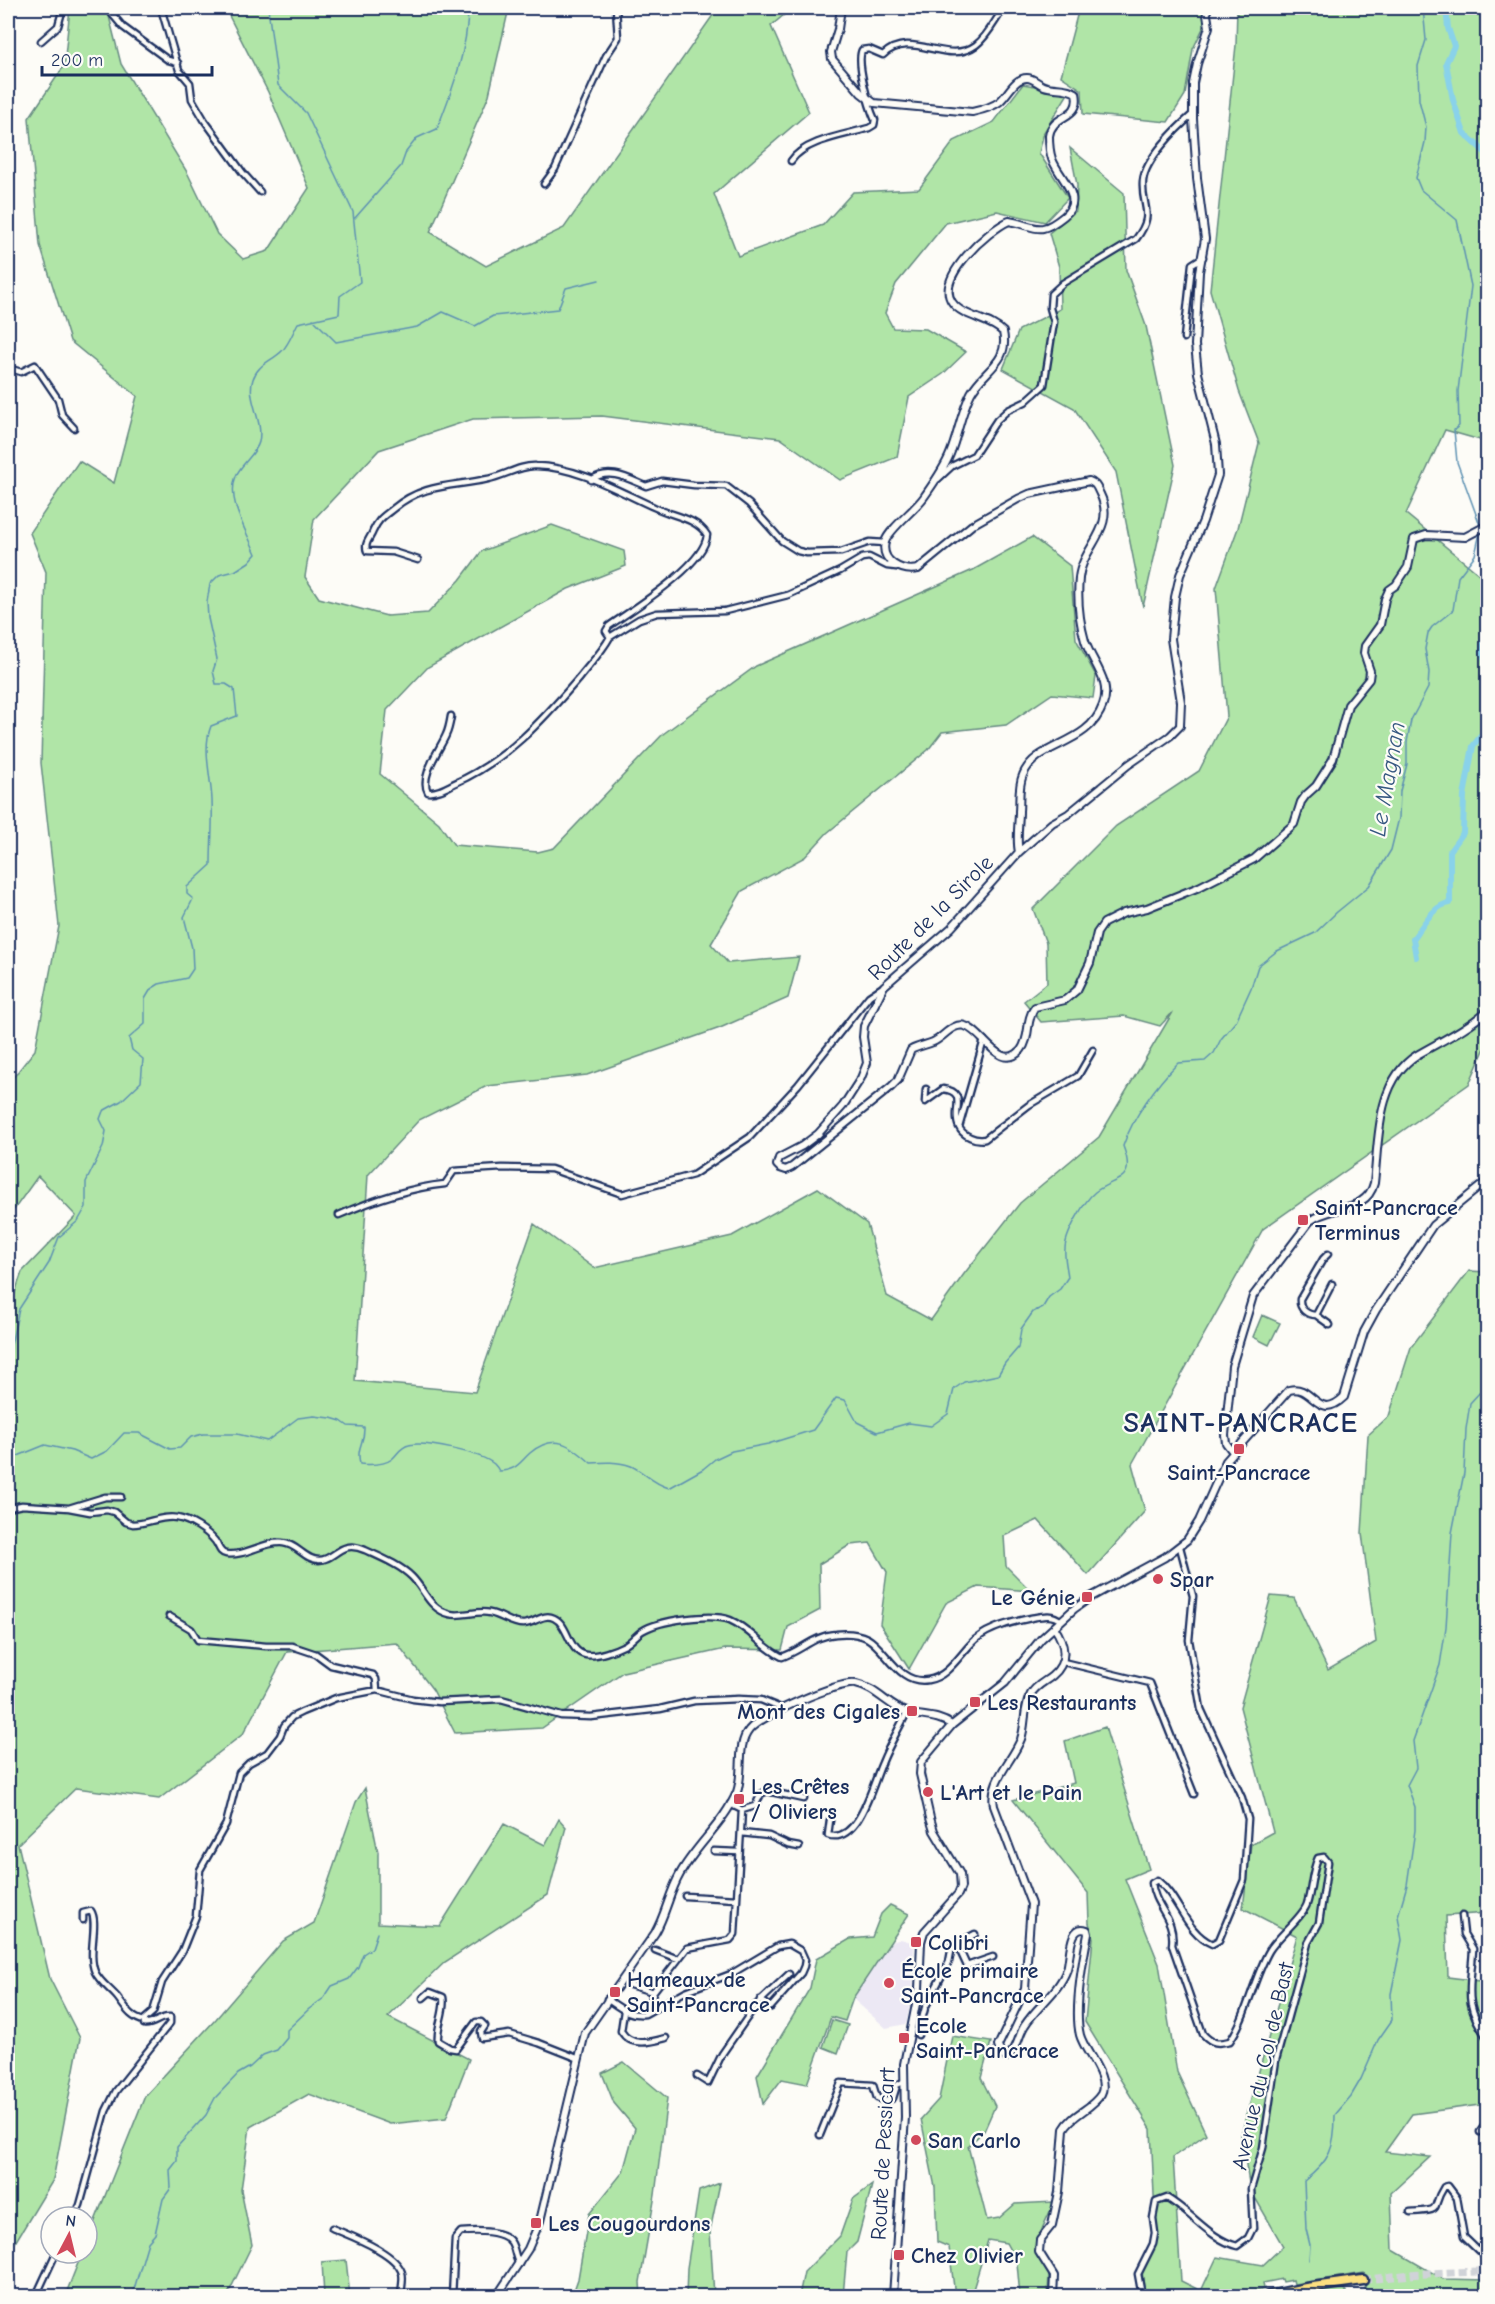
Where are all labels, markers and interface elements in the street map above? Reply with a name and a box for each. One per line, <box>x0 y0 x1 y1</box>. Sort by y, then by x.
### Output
scale bar <box>42 39 212 77</box>
text: 200 m <box>51 50 103 71</box>
water label: Le Magnan <box>1363 719 1411 839</box>
street label: Route de la Sirole <box>863 850 999 986</box>
place label: Saint-Pancrace Terminus <box>1315 1195 1458 1246</box>
marker: Saint-Pancrace Terminus <box>1296 1213 1310 1227</box>
district label: SAINT-PANCRACE <box>1123 1407 1359 1439</box>
marker: Saint-Pancrace <box>1232 1442 1246 1456</box>
place label: Saint-Pancrace <box>1168 1460 1311 1486</box>
place label: Spar <box>1170 1567 1214 1593</box>
marker: Spar <box>1151 1572 1165 1586</box>
place label: Le Génie <box>991 1585 1075 1611</box>
marker: Le Génie <box>1080 1590 1094 1604</box>
place label: Les Restaurants <box>987 1690 1136 1716</box>
marker: Les Restaurants <box>968 1695 982 1709</box>
place label: Mont des Cigales <box>737 1699 900 1725</box>
marker: Mont des Cigales <box>905 1704 919 1718</box>
place label: Les Crêtes / Oliviers <box>751 1774 849 1825</box>
place label: L'Art et le Pain <box>940 1780 1082 1806</box>
marker: L'Art et le Pain <box>921 1785 935 1799</box>
marker: Les Crêtes / Oliviers <box>732 1792 746 1806</box>
place label: Colibri <box>928 1930 989 1956</box>
marker: Colibri <box>909 1935 923 1949</box>
place label: École primaire Saint-Pancrace <box>901 1958 1044 2009</box>
street label: Avenue du Col de Bast <box>1226 1959 1300 2173</box>
place label: Hameaux de Saint-Pancrace <box>627 1967 770 2018</box>
marker: École primaire Saint-Pancrace <box>882 1976 896 1990</box>
marker: Hameaux de Saint-Pancrace <box>608 1985 622 1999</box>
place label: Ecole Saint-Pancrace <box>916 2013 1059 2064</box>
marker: Ecole Saint-Pancrace <box>897 2031 911 2045</box>
street label: Route de Pessicart <box>866 2067 901 2241</box>
place label: San Carlo <box>928 2128 1021 2154</box>
marker: San Carlo <box>909 2133 923 2147</box>
north arrow <box>39 2205 99 2265</box>
place label: Les Cougourdons <box>548 2211 710 2237</box>
text: N <box>64 2212 77 2231</box>
marker: Les Cougourdons <box>529 2216 543 2230</box>
place label: Chez Olivier <box>911 2243 1023 2269</box>
marker: Chez Olivier <box>892 2248 906 2262</box>

